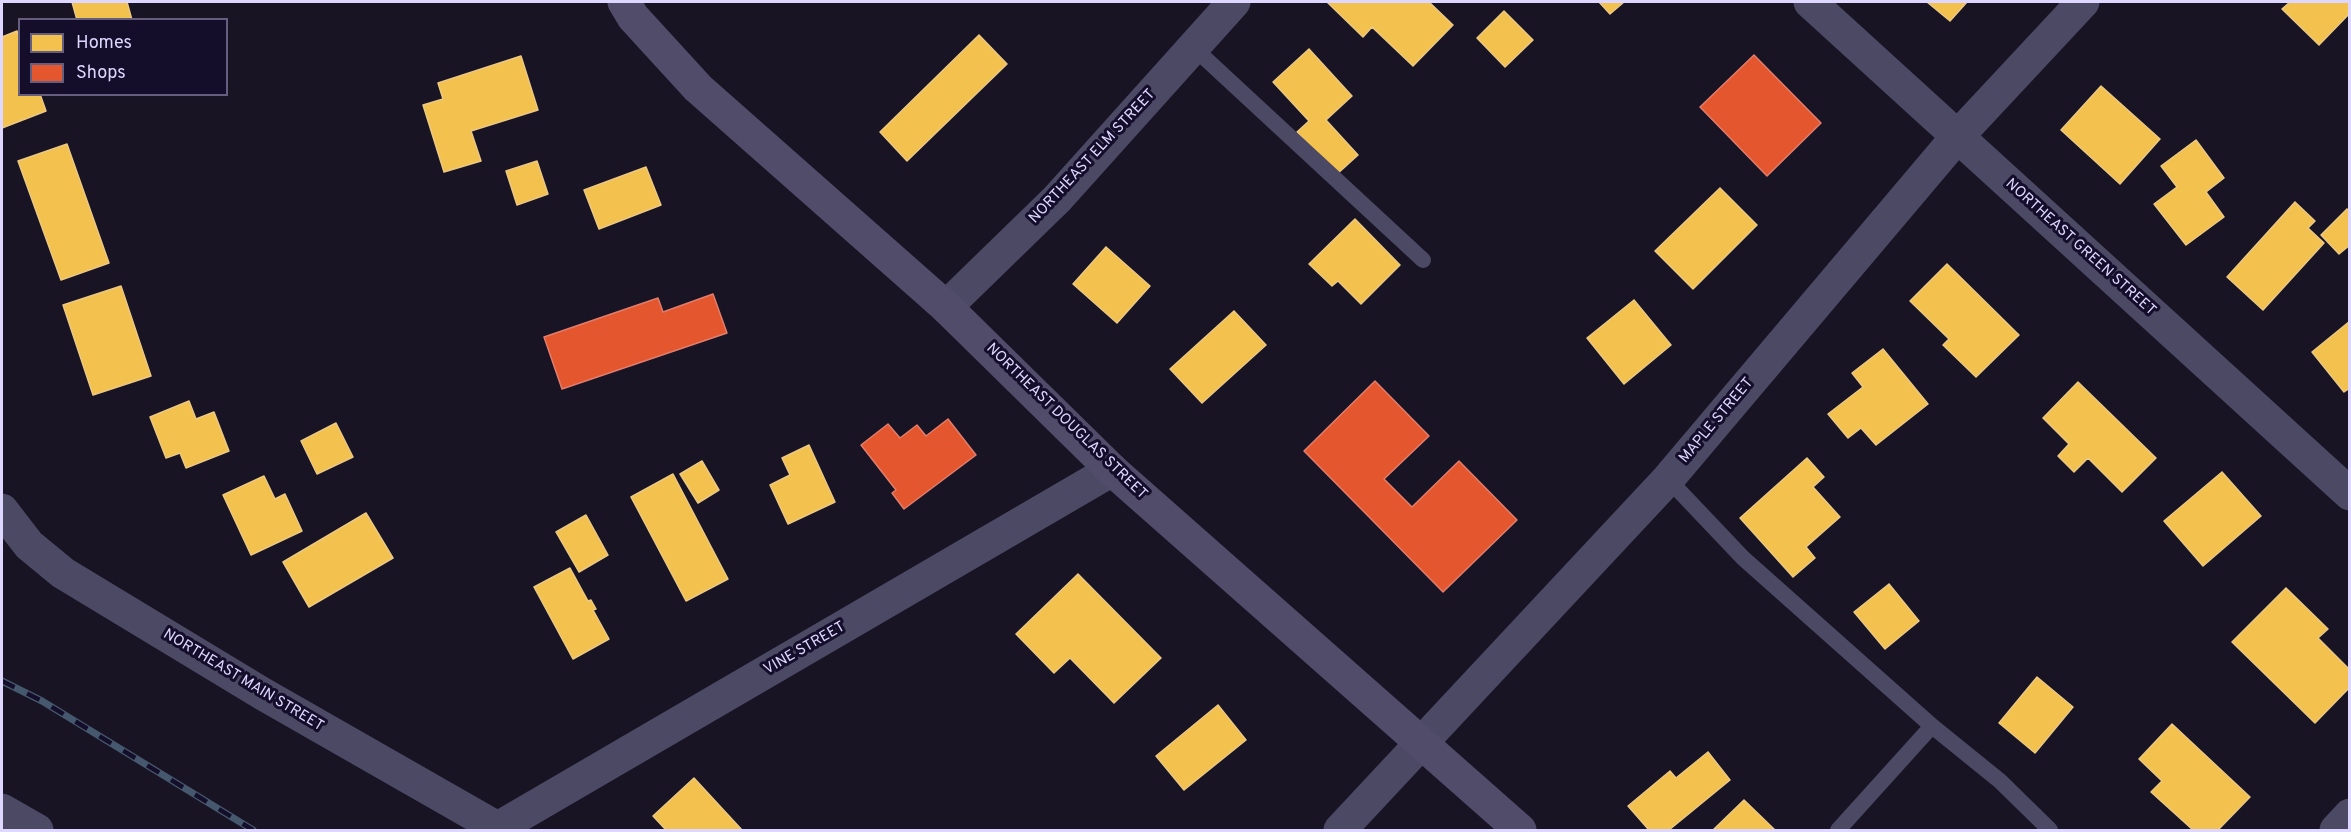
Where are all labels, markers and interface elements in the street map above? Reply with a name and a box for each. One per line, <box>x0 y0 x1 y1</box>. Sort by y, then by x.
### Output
legend <box>18 18 228 96</box>
text: Homes <box>76 32 132 55</box>
text: Shops <box>76 62 126 85</box>
street label: NORTHEAST ELM STREET <box>1026 86 1160 228</box>
street label: NORTHEAST GREEN STREET <box>2001 176 2159 320</box>
street label: NORTHEAST DOUGLAS STREET <box>982 340 1150 504</box>
street label: MAPLE STREET <box>1676 375 1758 467</box>
street label: VINE STREET <box>761 618 849 680</box>
street label: NORTHEAST MAIN STREET <box>159 626 327 736</box>

